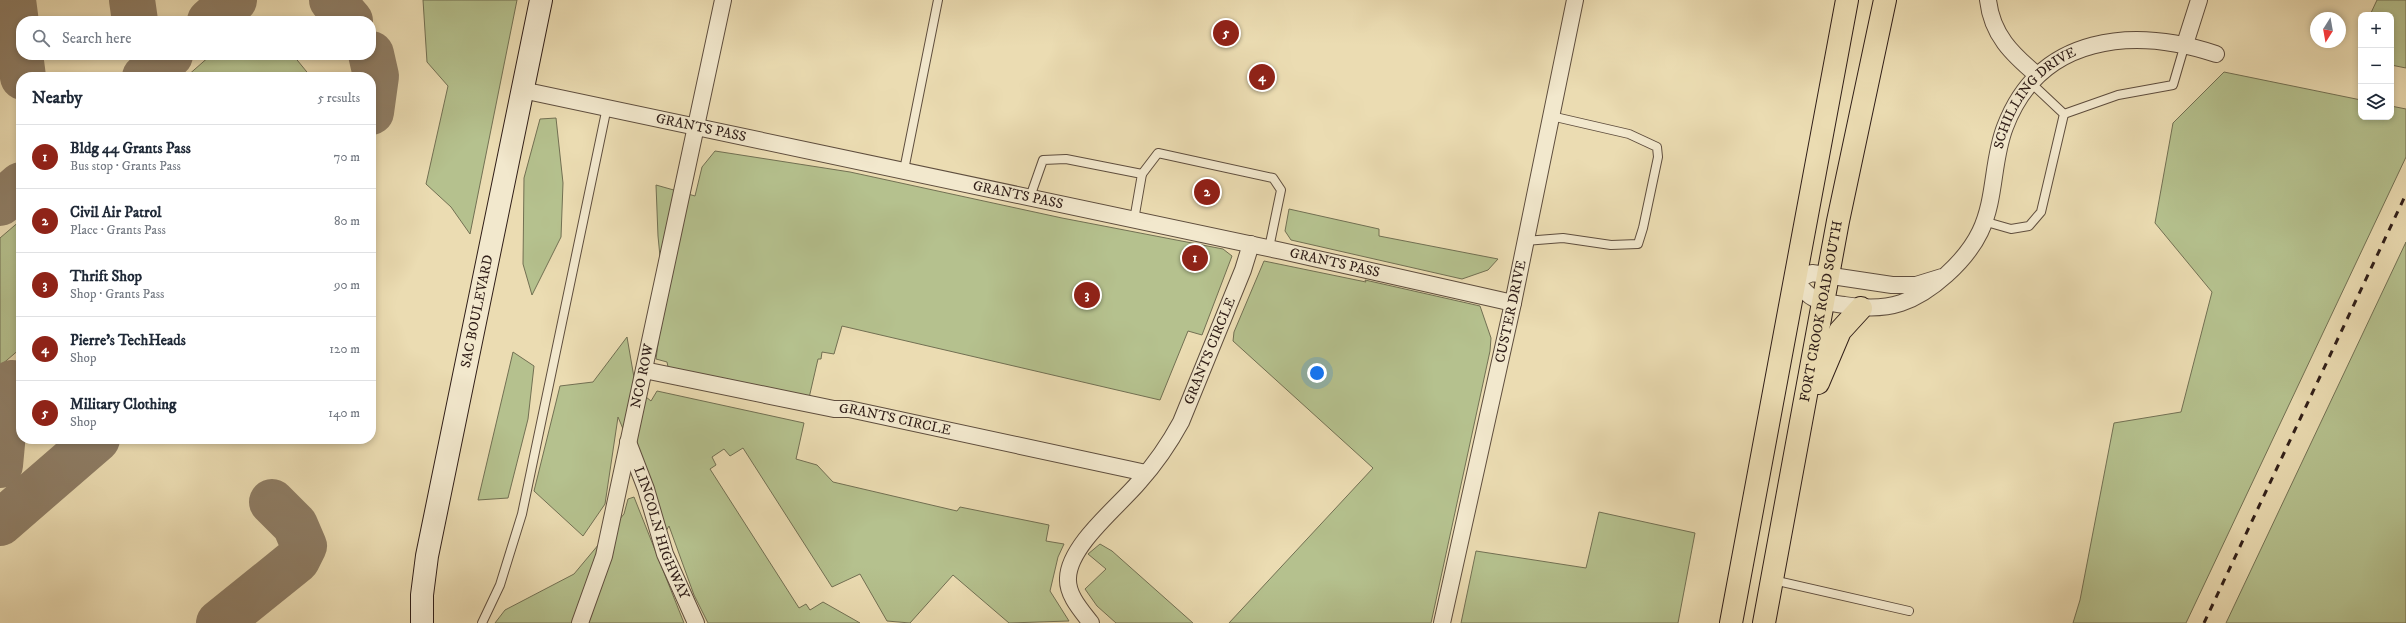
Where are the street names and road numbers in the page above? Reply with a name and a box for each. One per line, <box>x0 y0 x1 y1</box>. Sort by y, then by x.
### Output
street label: SCHILLING DRIVE <box>1990 43 2079 151</box>
street label: GRANTS PASS <box>654 110 748 146</box>
street label: GRANTS PASS <box>971 177 1065 213</box>
street label: FORT CROOK ROAD SOUTH <box>1796 219 1847 403</box>
street label: GRANTS PASS <box>1288 244 1382 282</box>
street label: SAC BOULEVARD <box>457 253 498 370</box>
street label: CUSTER DRIVE <box>1491 259 1531 365</box>
street label: GRANTS CIRCLE <box>1180 295 1240 407</box>
street label: NCO ROW <box>627 342 658 410</box>
street label: GRANTS CIRCLE <box>839 400 953 440</box>
street label: LINCOLN HIGHWAY <box>629 464 693 602</box>

